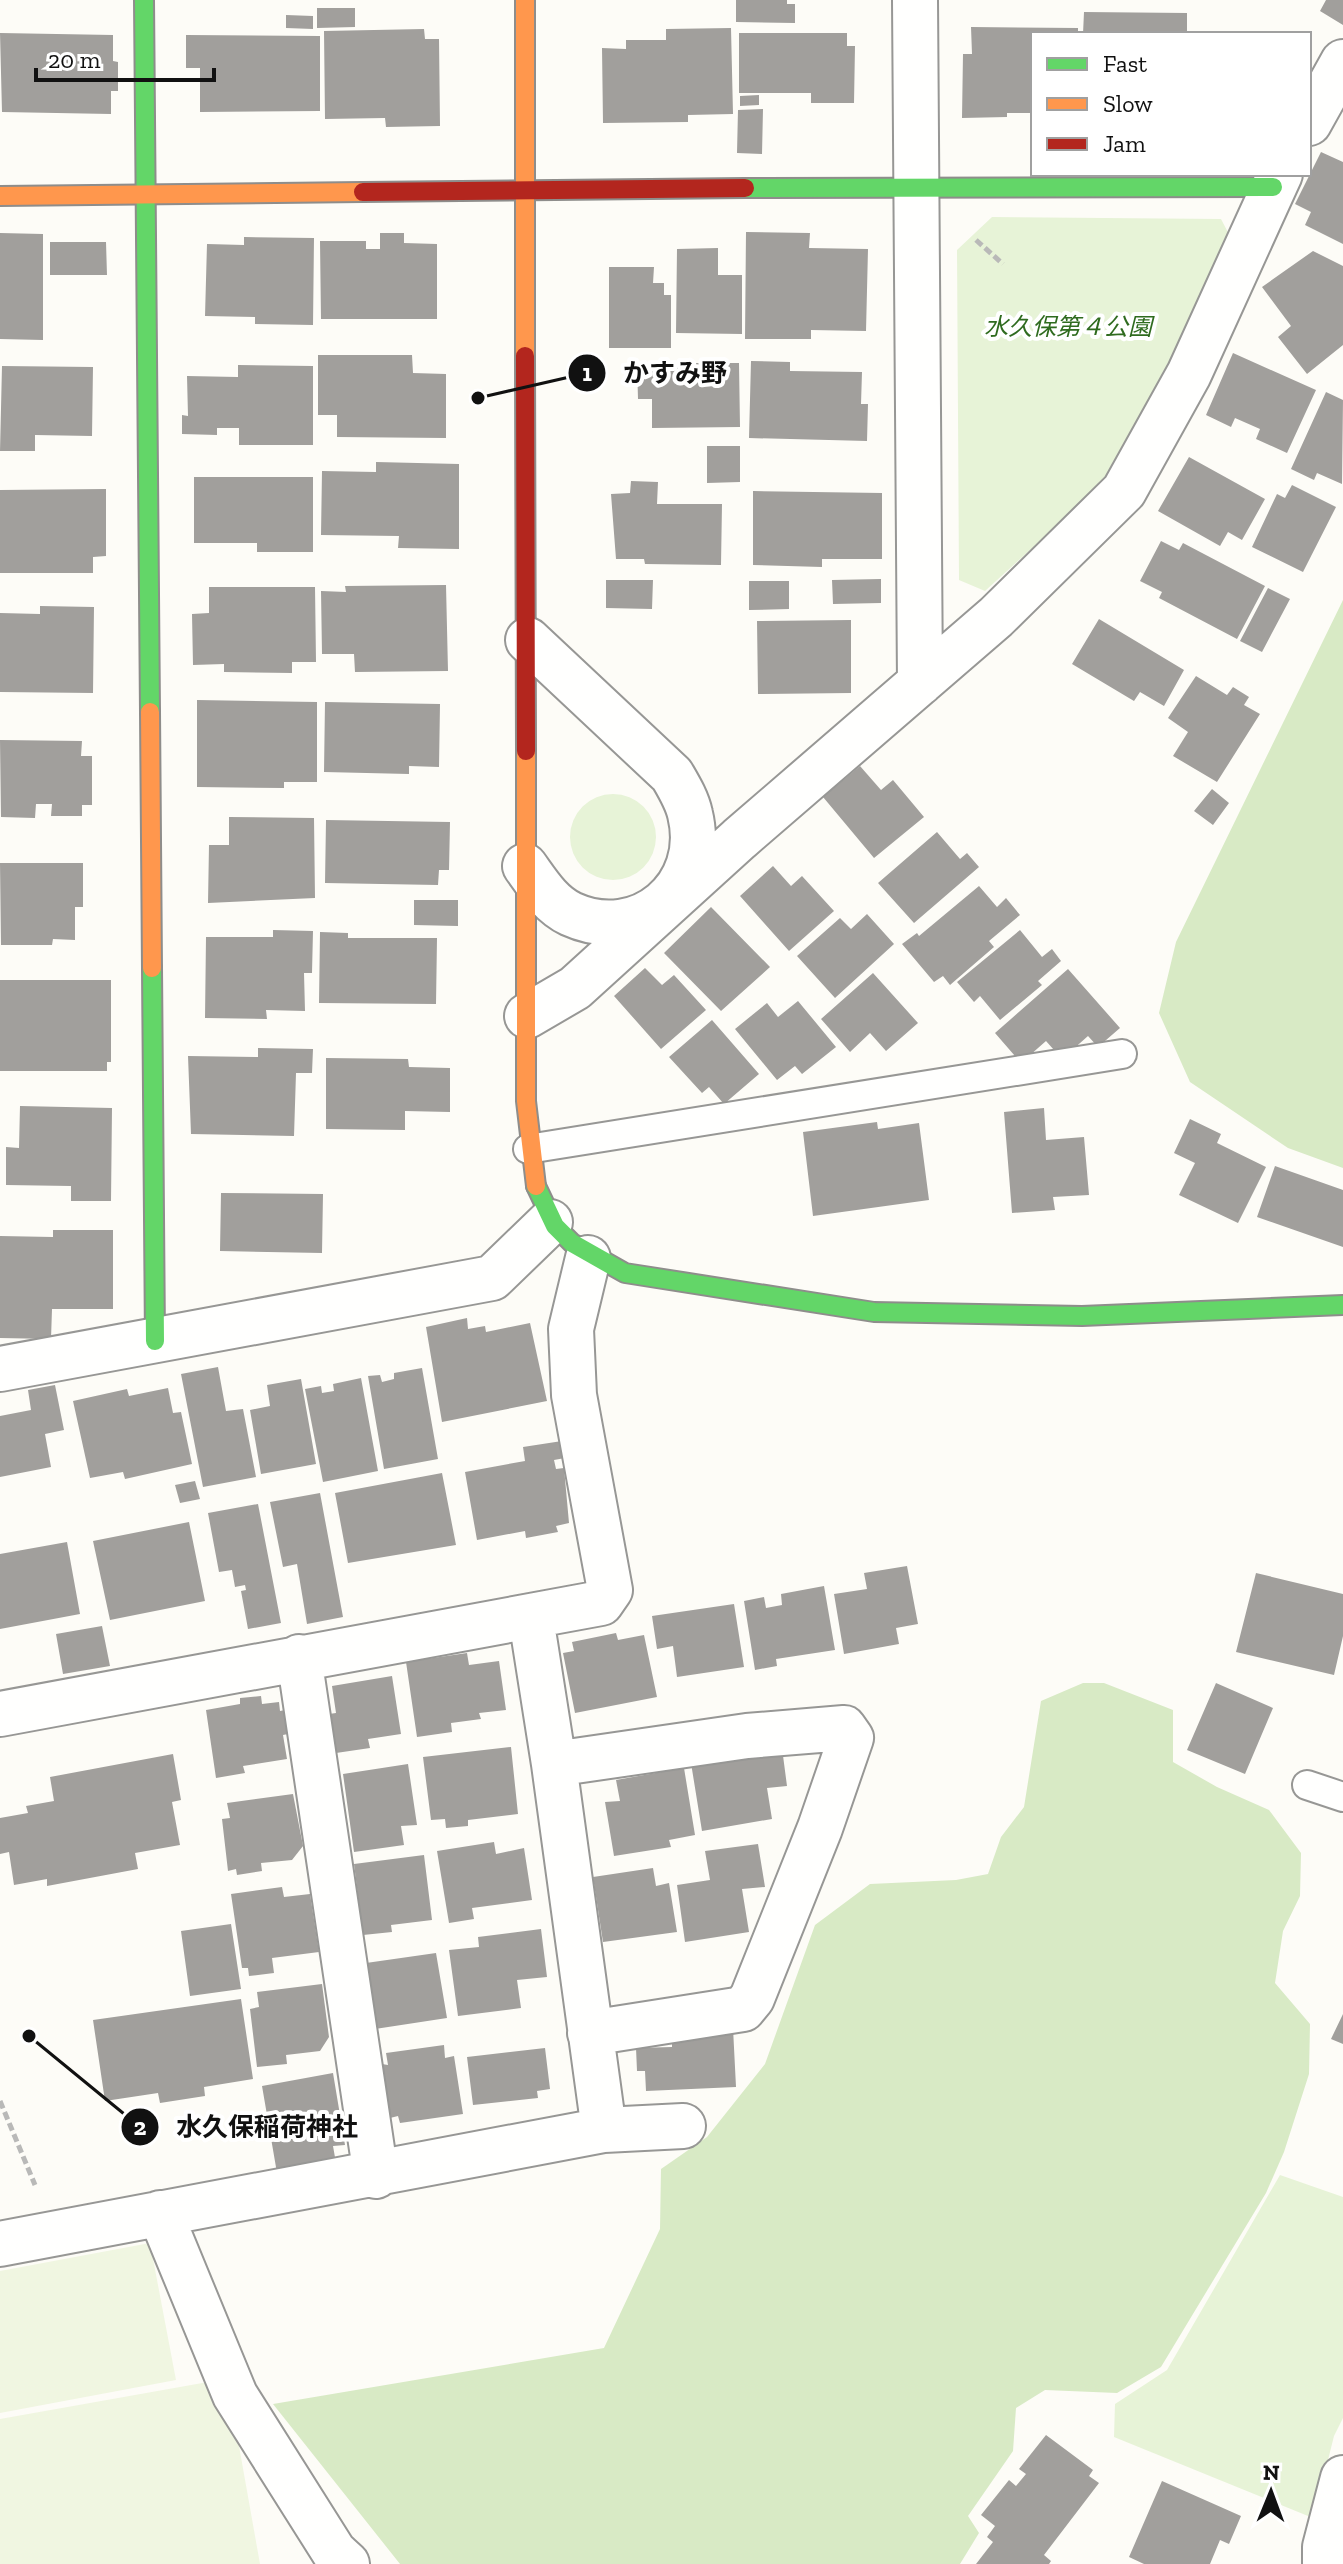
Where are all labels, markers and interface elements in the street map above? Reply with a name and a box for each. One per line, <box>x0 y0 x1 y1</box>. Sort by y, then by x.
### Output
scale bar <box>36 32 214 82</box>
legend <box>1031 32 1311 176</box>
text: 20 m <box>48 45 101 74</box>
text: Fast <box>1103 49 1147 78</box>
text: Slow <box>1103 89 1153 118</box>
text: Jam <box>1103 129 1146 158</box>
park label: 水久保第４公園 <box>984 312 1155 341</box>
callout: かすみ野 <box>567 348 743 398</box>
text: かすみ野 <box>623 357 727 389</box>
text: 1 <box>582 358 592 387</box>
callout: 水久保稲荷神社 <box>120 2102 374 2152</box>
text: 水久保稲荷神社 <box>176 2111 358 2143</box>
text: 2 <box>134 2112 147 2141</box>
north arrow <box>1231 2452 1311 2532</box>
text: N <box>1263 2459 1280 2486</box>

